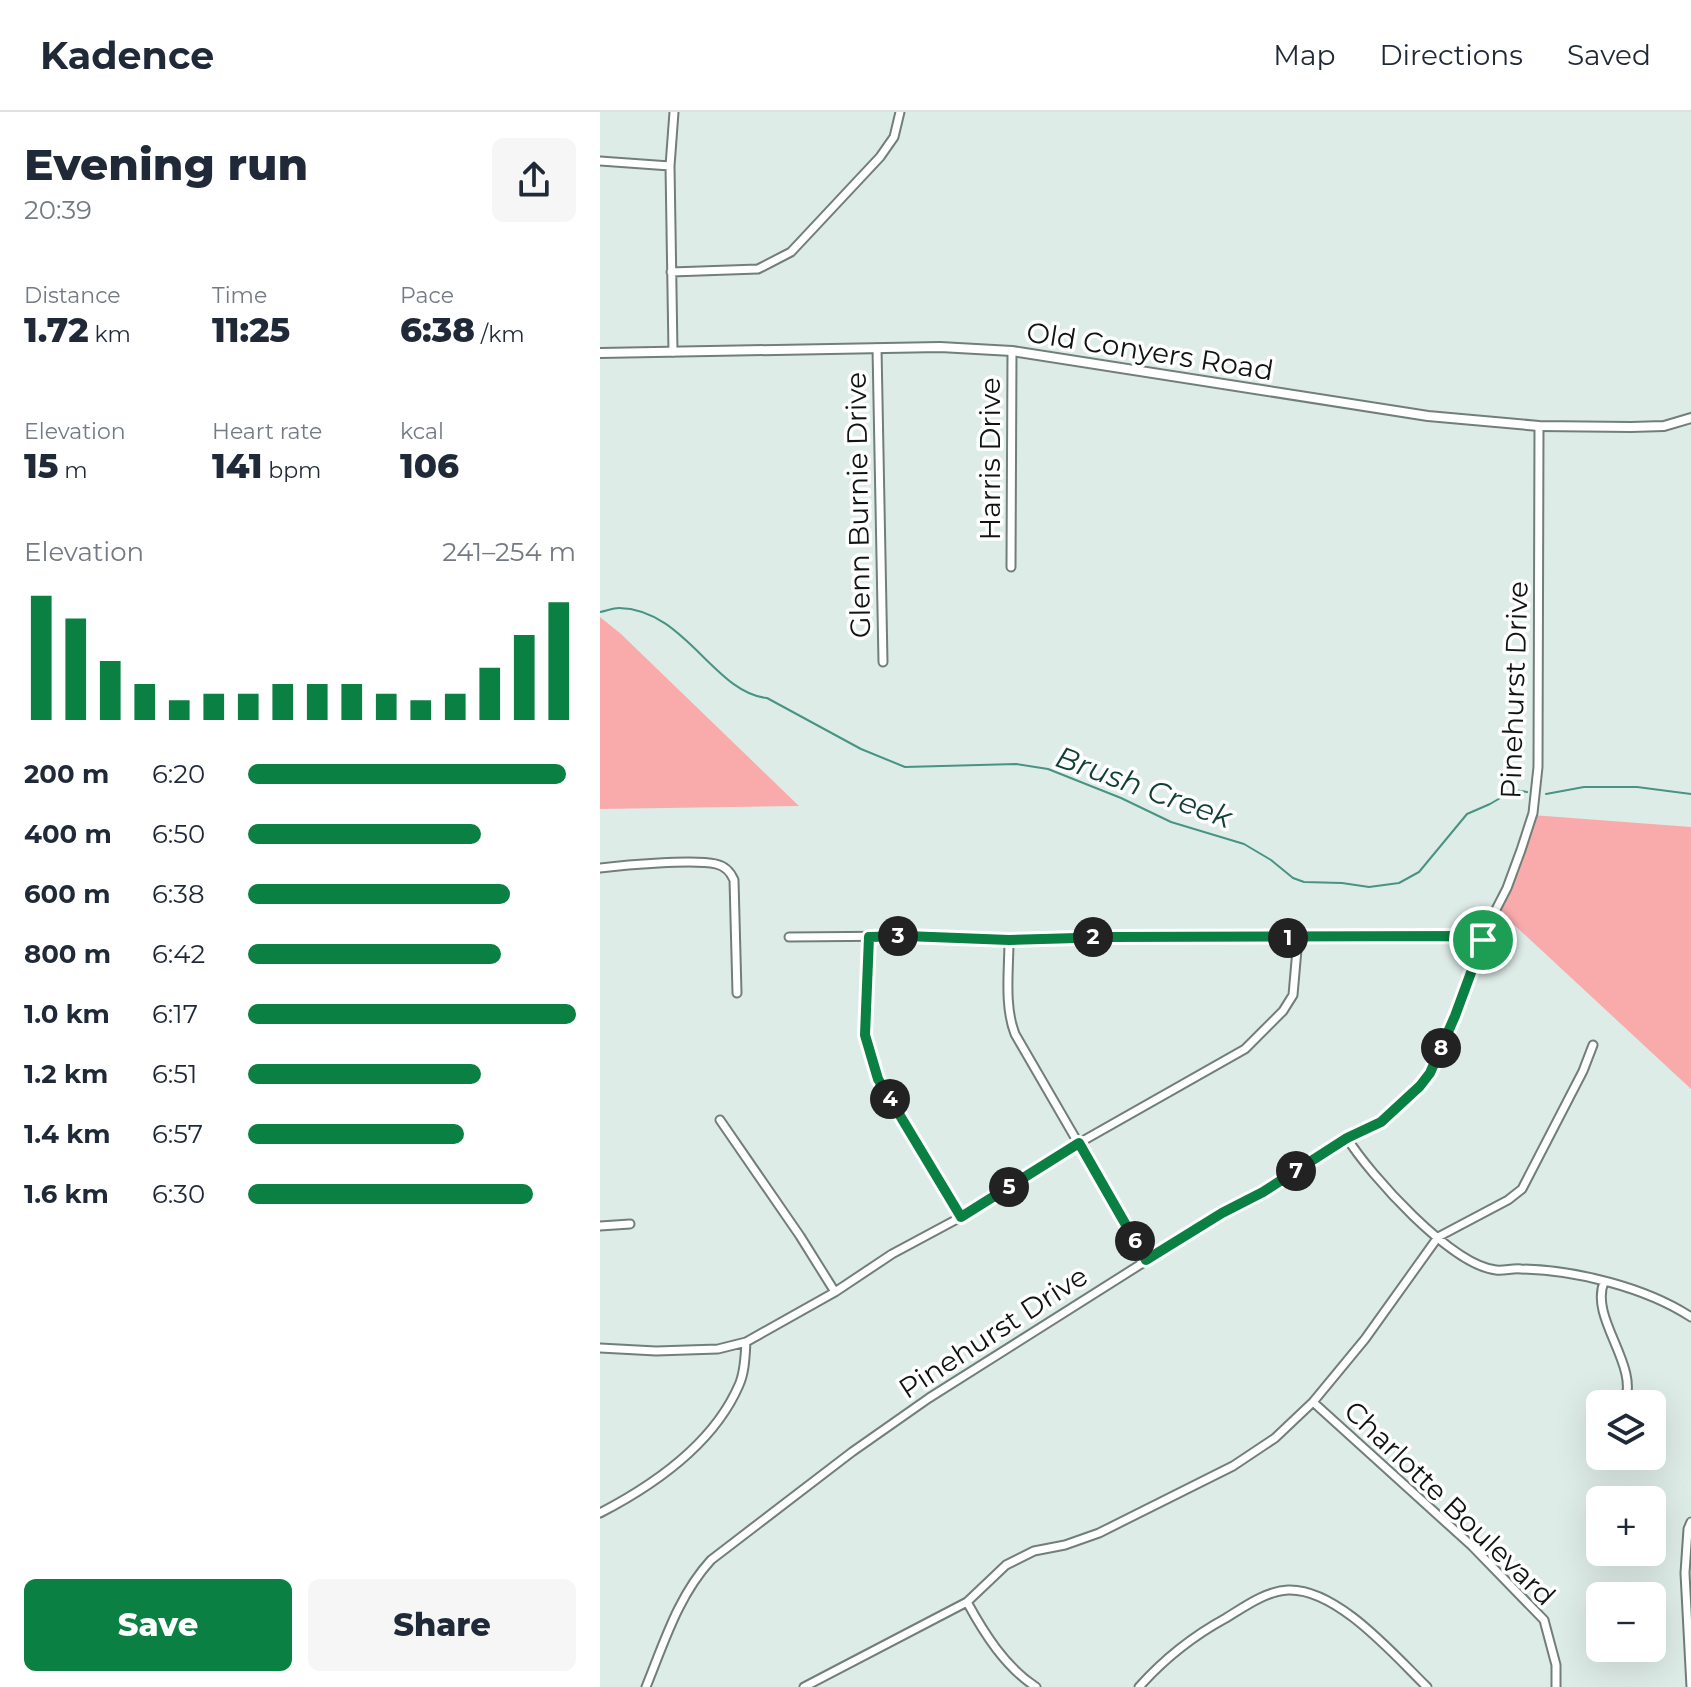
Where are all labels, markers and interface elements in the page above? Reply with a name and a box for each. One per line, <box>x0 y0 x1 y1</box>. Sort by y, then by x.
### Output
text: Kadence <box>40 32 214 79</box>
text: Map <box>1273 38 1335 72</box>
text: Directions <box>1379 38 1523 72</box>
text: Saved <box>1567 38 1651 72</box>
text: Evening run <box>24 137 308 191</box>
button: share <box>492 138 576 222</box>
text: 20:39 <box>24 194 92 226</box>
text: Distance <box>24 282 121 309</box>
text: Time <box>212 282 267 309</box>
text: Pace <box>400 282 454 309</box>
text: 1.72 <box>24 309 89 351</box>
text: 11:25 <box>212 309 290 351</box>
text: 6:38 <box>400 309 475 351</box>
street label: Old Conyers Road <box>1024 315 1276 387</box>
text: km <box>89 321 131 348</box>
text: /km <box>475 321 525 348</box>
street label: Glenn Burnie Drive <box>839 372 877 638</box>
street label: Harris Drive <box>973 377 1007 541</box>
text: Elevation <box>24 418 126 445</box>
text: Heart rate <box>212 418 322 445</box>
text: kcal <box>400 418 444 445</box>
text: 15 <box>24 445 58 487</box>
text: 141 <box>212 445 263 487</box>
text: 106 <box>400 445 459 487</box>
text: m <box>58 457 88 484</box>
text: bpm <box>263 457 321 484</box>
text: Elevation <box>24 536 144 568</box>
text: 241–254 m <box>442 536 576 568</box>
street label: Pinehurst Drive <box>1493 580 1535 800</box>
water label: Brush Creek <box>1051 738 1238 836</box>
text: 200 m <box>24 758 109 790</box>
text: 6:20 <box>152 758 205 790</box>
text: 400 m <box>24 818 112 850</box>
text: 6:50 <box>152 818 205 850</box>
text: 600 m <box>24 878 111 910</box>
text: 6:38 <box>152 878 205 910</box>
pin <box>1449 906 1517 974</box>
pin: 3 <box>878 916 918 956</box>
pin: 2 <box>1073 917 1113 957</box>
pin: 1 <box>1268 918 1308 958</box>
icon: arrive <box>1461 918 1505 962</box>
text: 3 <box>891 922 905 949</box>
text: 2 <box>1087 923 1099 950</box>
text: 1 <box>1284 924 1292 951</box>
text: 800 m <box>24 938 111 970</box>
text: 6:42 <box>152 938 205 970</box>
text: 1.0 km <box>24 998 110 1030</box>
text: 6:17 <box>152 998 198 1030</box>
pin: 8 <box>1421 1028 1461 1068</box>
text: 8 <box>1434 1034 1448 1061</box>
text: 1.2 km <box>24 1058 108 1090</box>
text: 6:51 <box>152 1058 197 1090</box>
pin: 4 <box>870 1079 910 1119</box>
text: 4 <box>882 1085 898 1112</box>
text: 1.4 km <box>24 1118 110 1150</box>
text: 6:57 <box>152 1118 203 1150</box>
pin: 7 <box>1276 1151 1316 1191</box>
text: 7 <box>1289 1157 1303 1184</box>
pin: 5 <box>989 1167 1029 1207</box>
text: 5 <box>1002 1173 1016 1200</box>
text: 1.6 km <box>24 1178 109 1210</box>
text: 6:30 <box>152 1178 205 1210</box>
pin: 6 <box>1115 1221 1155 1261</box>
text: 6 <box>1128 1227 1142 1254</box>
street label: Pinehurst Drive <box>892 1258 1094 1406</box>
map controls <box>1586 1390 1666 1662</box>
button: layers <box>1586 1390 1666 1470</box>
street label: Charlotte Boulevard <box>1337 1393 1563 1613</box>
button: + <box>1586 1486 1666 1566</box>
button: Save <box>24 1579 292 1671</box>
button: Share <box>308 1579 576 1671</box>
button: − <box>1586 1582 1666 1662</box>

